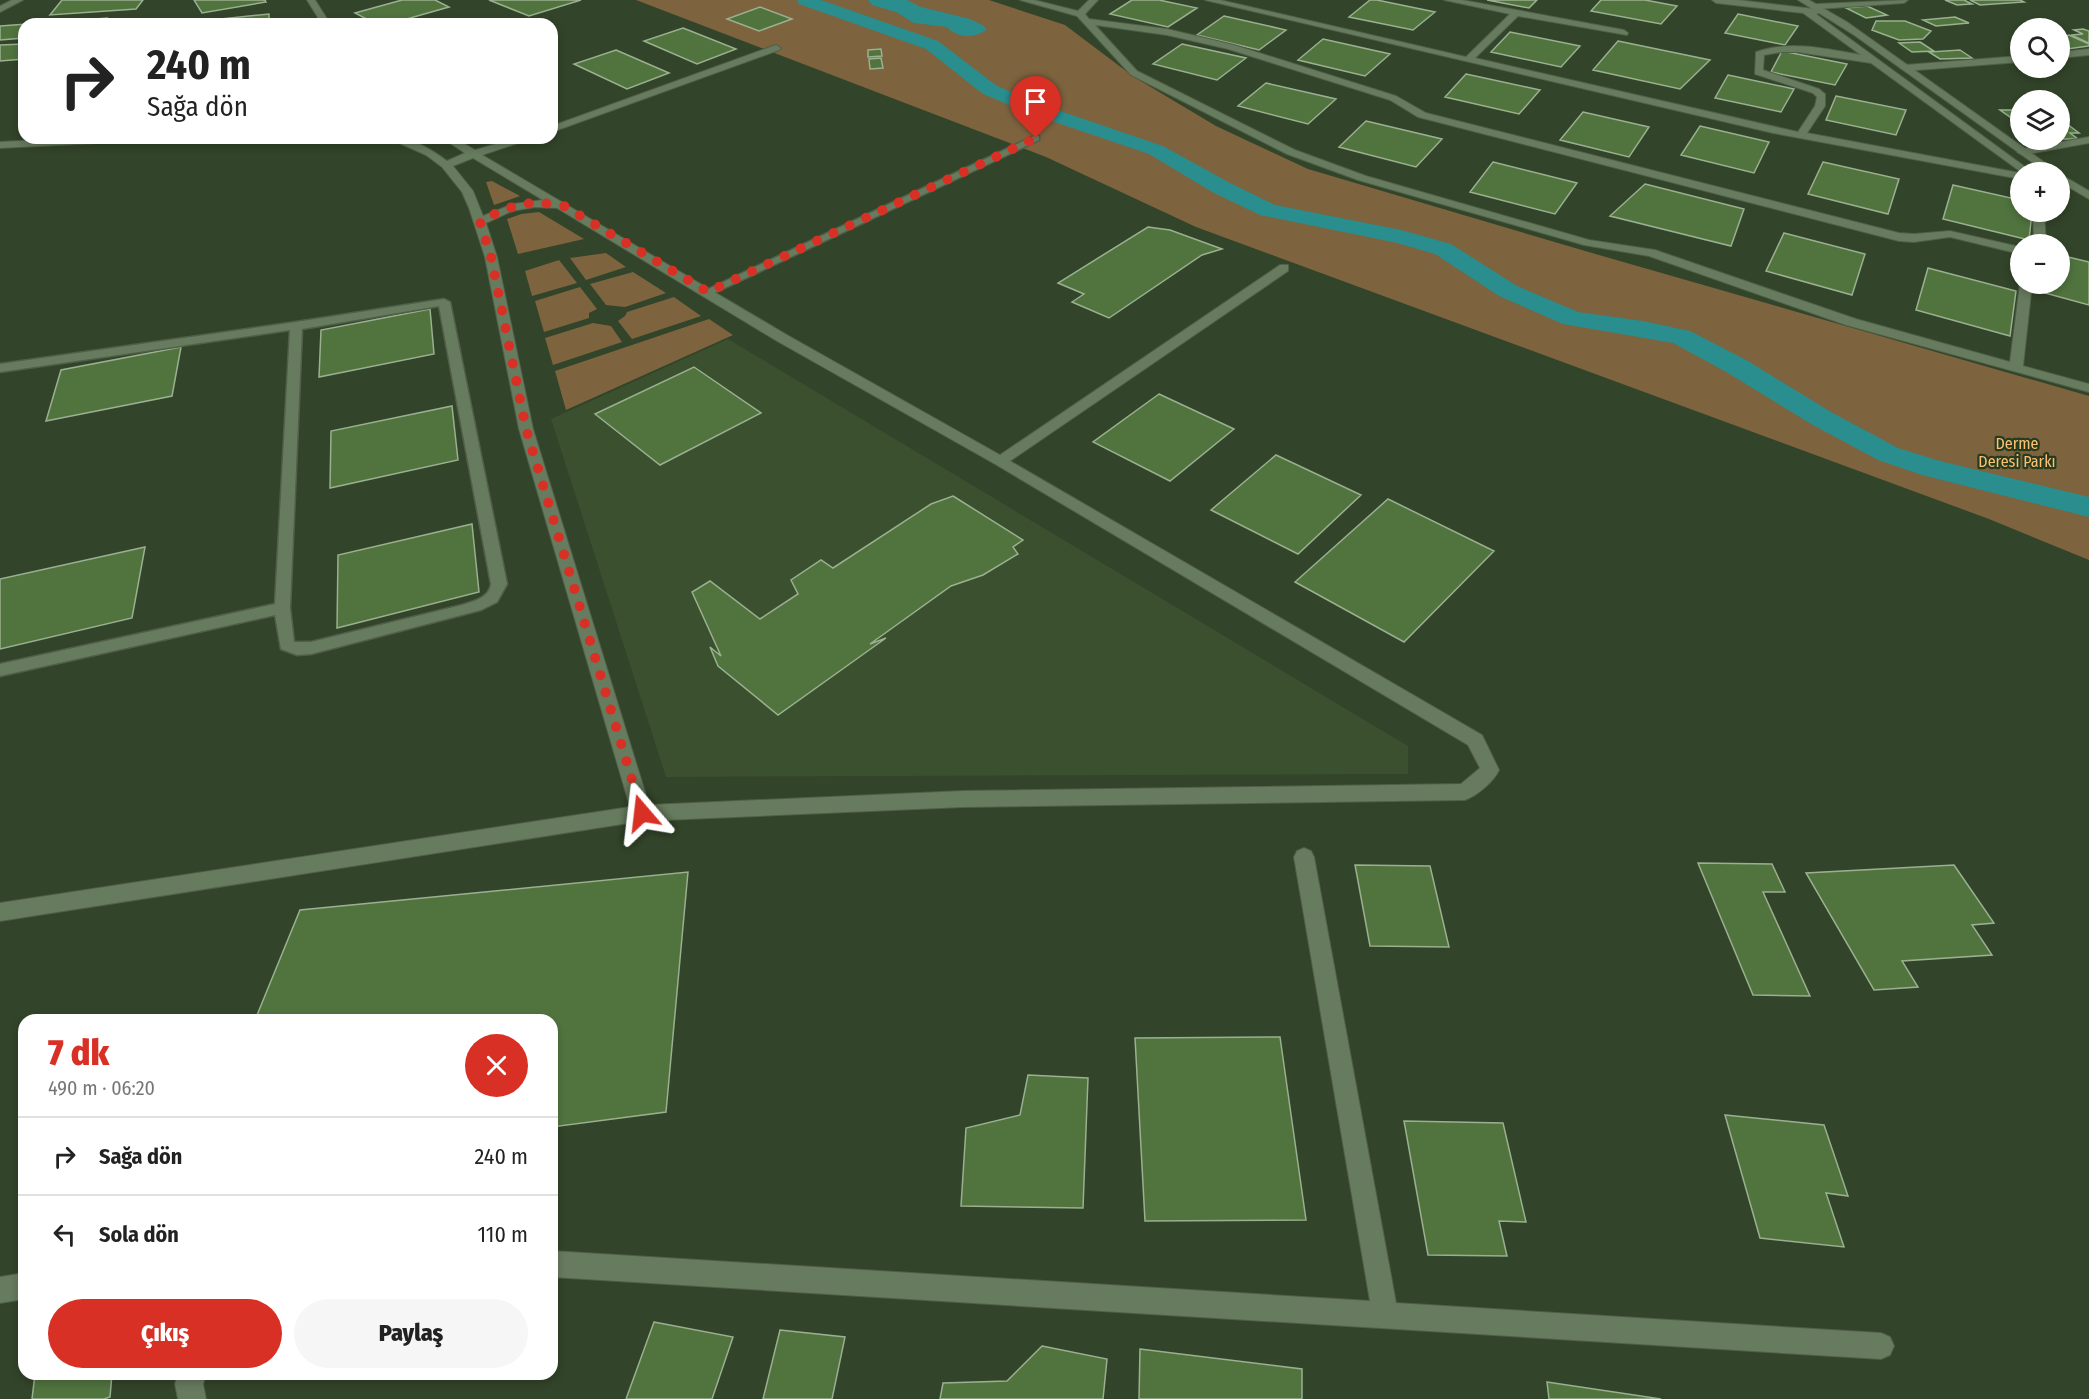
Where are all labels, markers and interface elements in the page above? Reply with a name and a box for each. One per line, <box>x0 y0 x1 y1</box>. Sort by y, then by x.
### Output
map controls <box>2010 18 2070 294</box>
button: search <box>2010 18 2070 78</box>
text: 240 m <box>147 40 251 90</box>
icon: right <box>48 42 126 120</box>
pin <box>1010 76 1061 138</box>
icon: arrive <box>1019 85 1052 118</box>
button: layers <box>2010 90 2070 150</box>
text: Sağa dön <box>147 91 248 123</box>
button: + <box>2010 162 2070 222</box>
button: − <box>2010 234 2070 294</box>
park label: Derme Deresi Parkı <box>1978 434 2056 471</box>
position arrow <box>610 781 674 845</box>
text: 7 dk <box>48 1031 109 1075</box>
button: close <box>465 1034 528 1097</box>
text: 490 m · 06:20 <box>48 1076 155 1100</box>
icon: right <box>48 1140 81 1173</box>
text: Sağa dön <box>99 1143 182 1170</box>
text: 240 m <box>475 1143 528 1170</box>
icon: left <box>48 1218 81 1251</box>
text: Sola dön <box>99 1221 179 1248</box>
text: 110 m <box>478 1221 528 1248</box>
button: Çıkış <box>48 1299 282 1368</box>
button: Paylaş <box>294 1299 528 1368</box>

